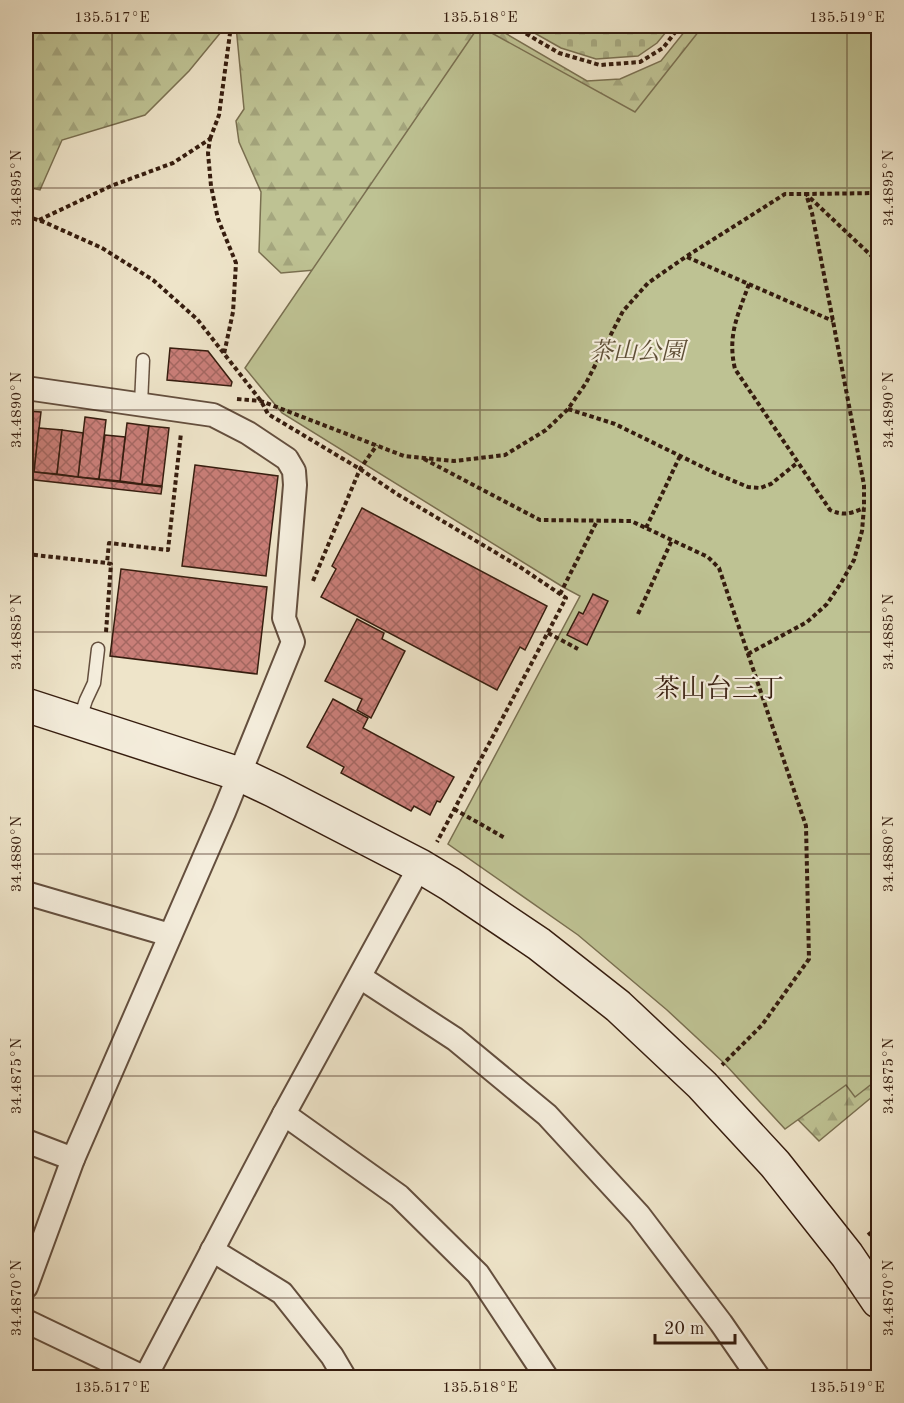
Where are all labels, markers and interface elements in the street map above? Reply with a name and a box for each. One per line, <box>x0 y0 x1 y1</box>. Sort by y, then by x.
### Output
text: 135.517°E <box>74 11 150 26</box>
text: 135.518°E <box>442 11 518 26</box>
text: 135.519°E <box>809 11 885 26</box>
text: 34.4895°N <box>10 149 25 226</box>
text: 34.4895°N <box>882 149 897 226</box>
park label: 茶山公園 <box>589 338 689 365</box>
text: 34.4890°N <box>10 371 25 448</box>
text: 34.4890°N <box>882 371 897 448</box>
text: 34.4885°N <box>10 593 25 670</box>
text: 34.4885°N <box>882 593 897 670</box>
district label: 茶山台三丁 <box>654 674 784 703</box>
text: 34.4880°N <box>10 815 25 892</box>
text: 34.4880°N <box>882 815 897 892</box>
text: 34.4875°N <box>10 1037 25 1114</box>
text: 34.4875°N <box>882 1037 897 1114</box>
text: 34.4870°N <box>10 1259 25 1336</box>
text: 34.4870°N <box>882 1259 897 1336</box>
scale bar <box>655 1307 734 1345</box>
text: 20 m <box>664 1320 704 1338</box>
text: 135.517°E <box>74 1381 150 1396</box>
text: 135.518°E <box>442 1381 518 1396</box>
text: 135.519°E <box>809 1381 885 1396</box>

